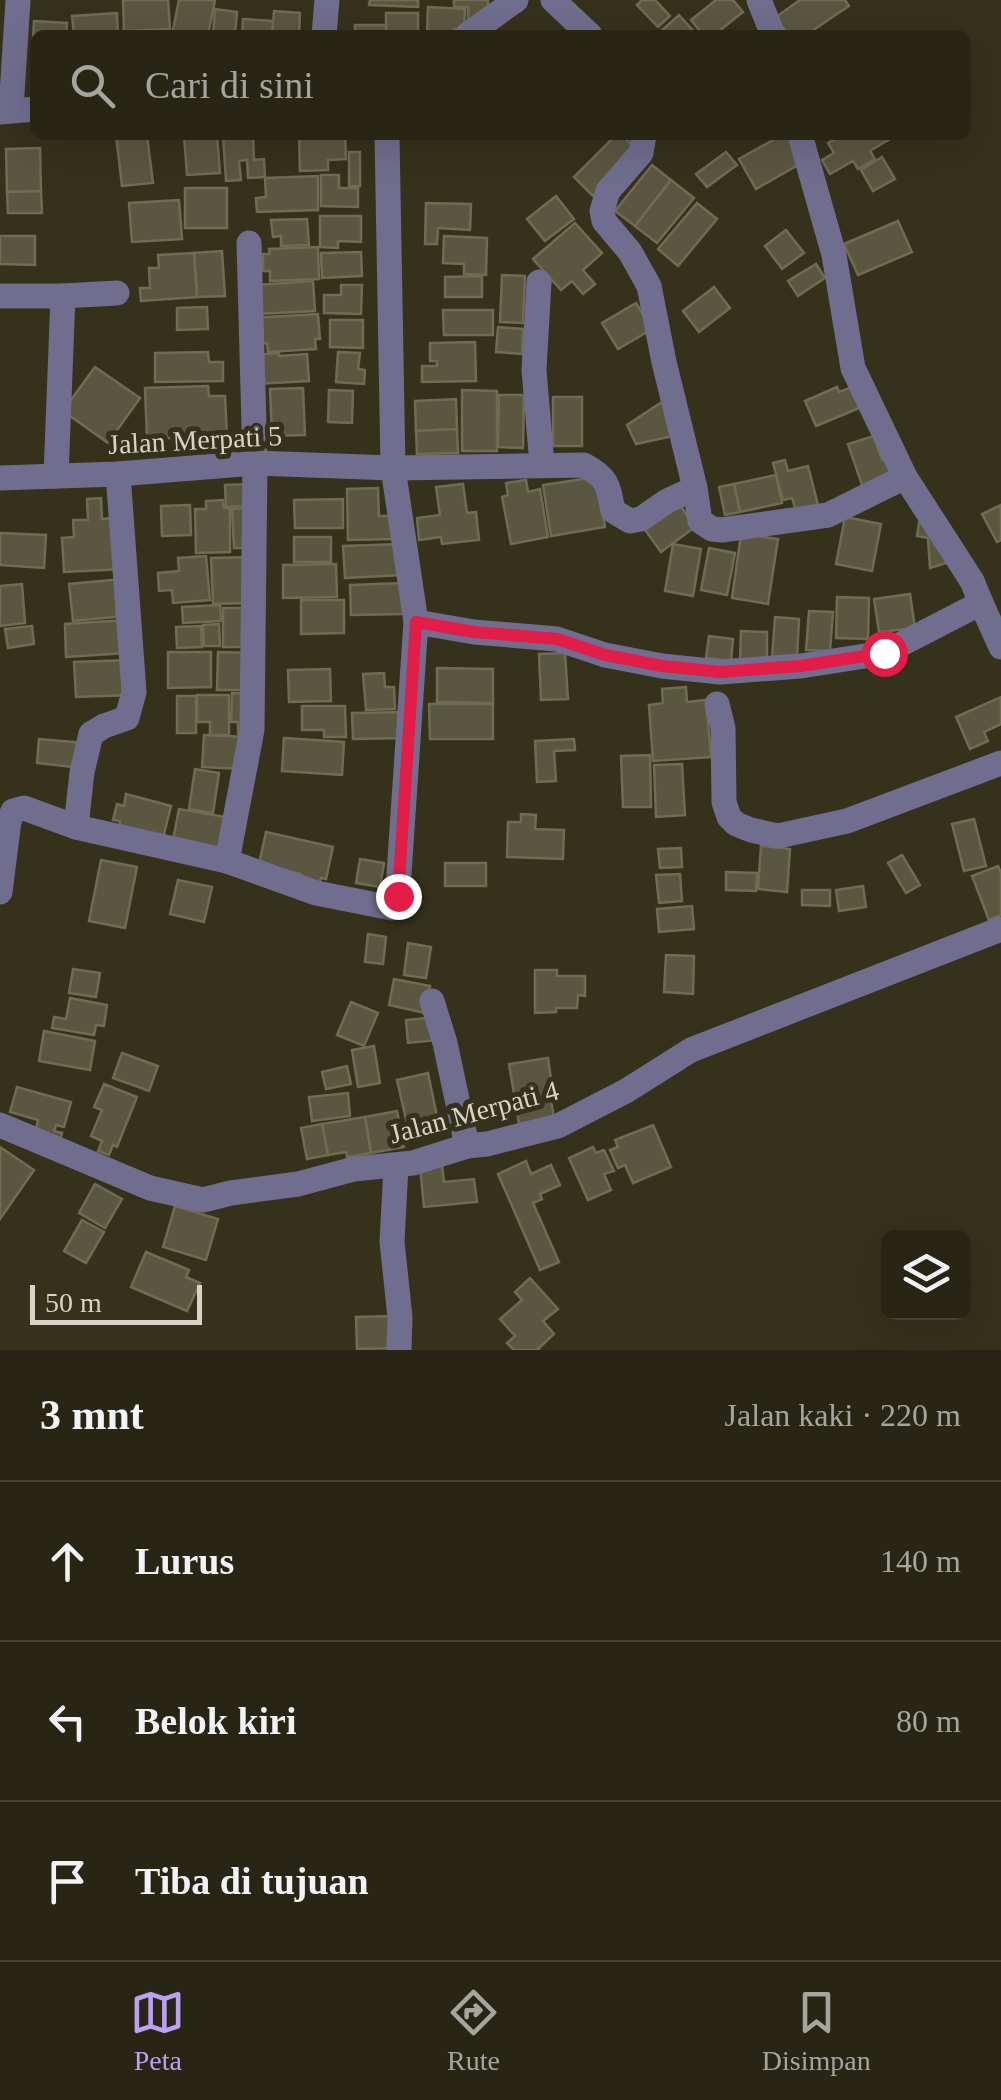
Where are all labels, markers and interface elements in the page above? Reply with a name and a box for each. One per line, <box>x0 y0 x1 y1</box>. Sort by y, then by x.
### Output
search box <box>30 30 971 140</box>
icon: search <box>65 58 120 113</box>
text: Cari di sini <box>145 64 314 106</box>
street label: Jalan Merpati 5 <box>107 420 283 460</box>
route start <box>862 631 908 677</box>
route end <box>376 874 422 920</box>
street label: Jalan Merpati 4 <box>386 1074 562 1150</box>
map controls <box>881 1230 971 1320</box>
button: layers <box>881 1230 971 1320</box>
scale bar <box>30 1280 202 1324</box>
text: 50 m <box>45 1287 102 1318</box>
text: 3 mnt <box>40 1392 144 1438</box>
text: Jalan kaki · 220 m <box>725 1397 961 1433</box>
icon: ahead <box>40 1534 95 1589</box>
text: Lurus <box>135 1540 234 1582</box>
text: 140 m <box>880 1543 961 1579</box>
icon: left <box>40 1694 95 1749</box>
text: Belok kiri <box>135 1700 297 1742</box>
text: 80 m <box>896 1703 961 1739</box>
icon: arrive <box>40 1854 95 1909</box>
text: Tiba di tujuan <box>135 1860 369 1902</box>
tab: Peta <box>130 1985 185 2077</box>
tab: Rute <box>446 1985 501 2077</box>
tab: Disimpan <box>762 1985 871 2077</box>

